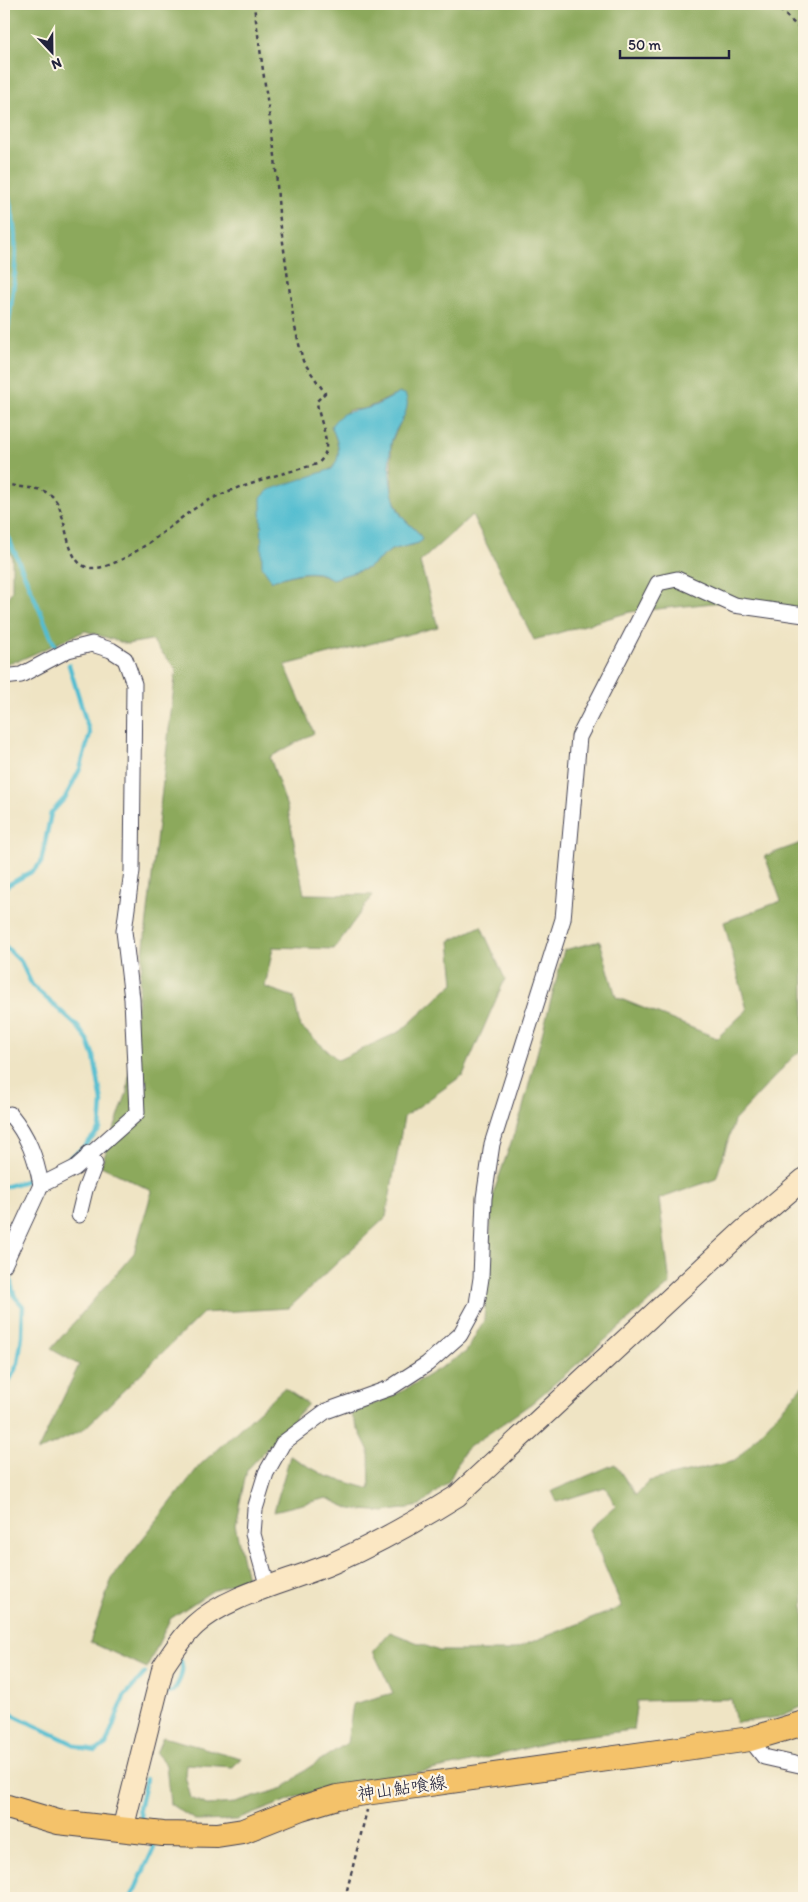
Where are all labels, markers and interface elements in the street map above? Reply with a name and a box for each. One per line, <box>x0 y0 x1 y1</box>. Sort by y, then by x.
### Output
north arrow <box>28 28 78 78</box>
scale bar <box>620 28 729 60</box>
text: 50 m <box>628 36 661 54</box>
text: N <box>49 54 64 73</box>
street label: 神山鮎喰線 <box>356 1771 448 1805</box>

